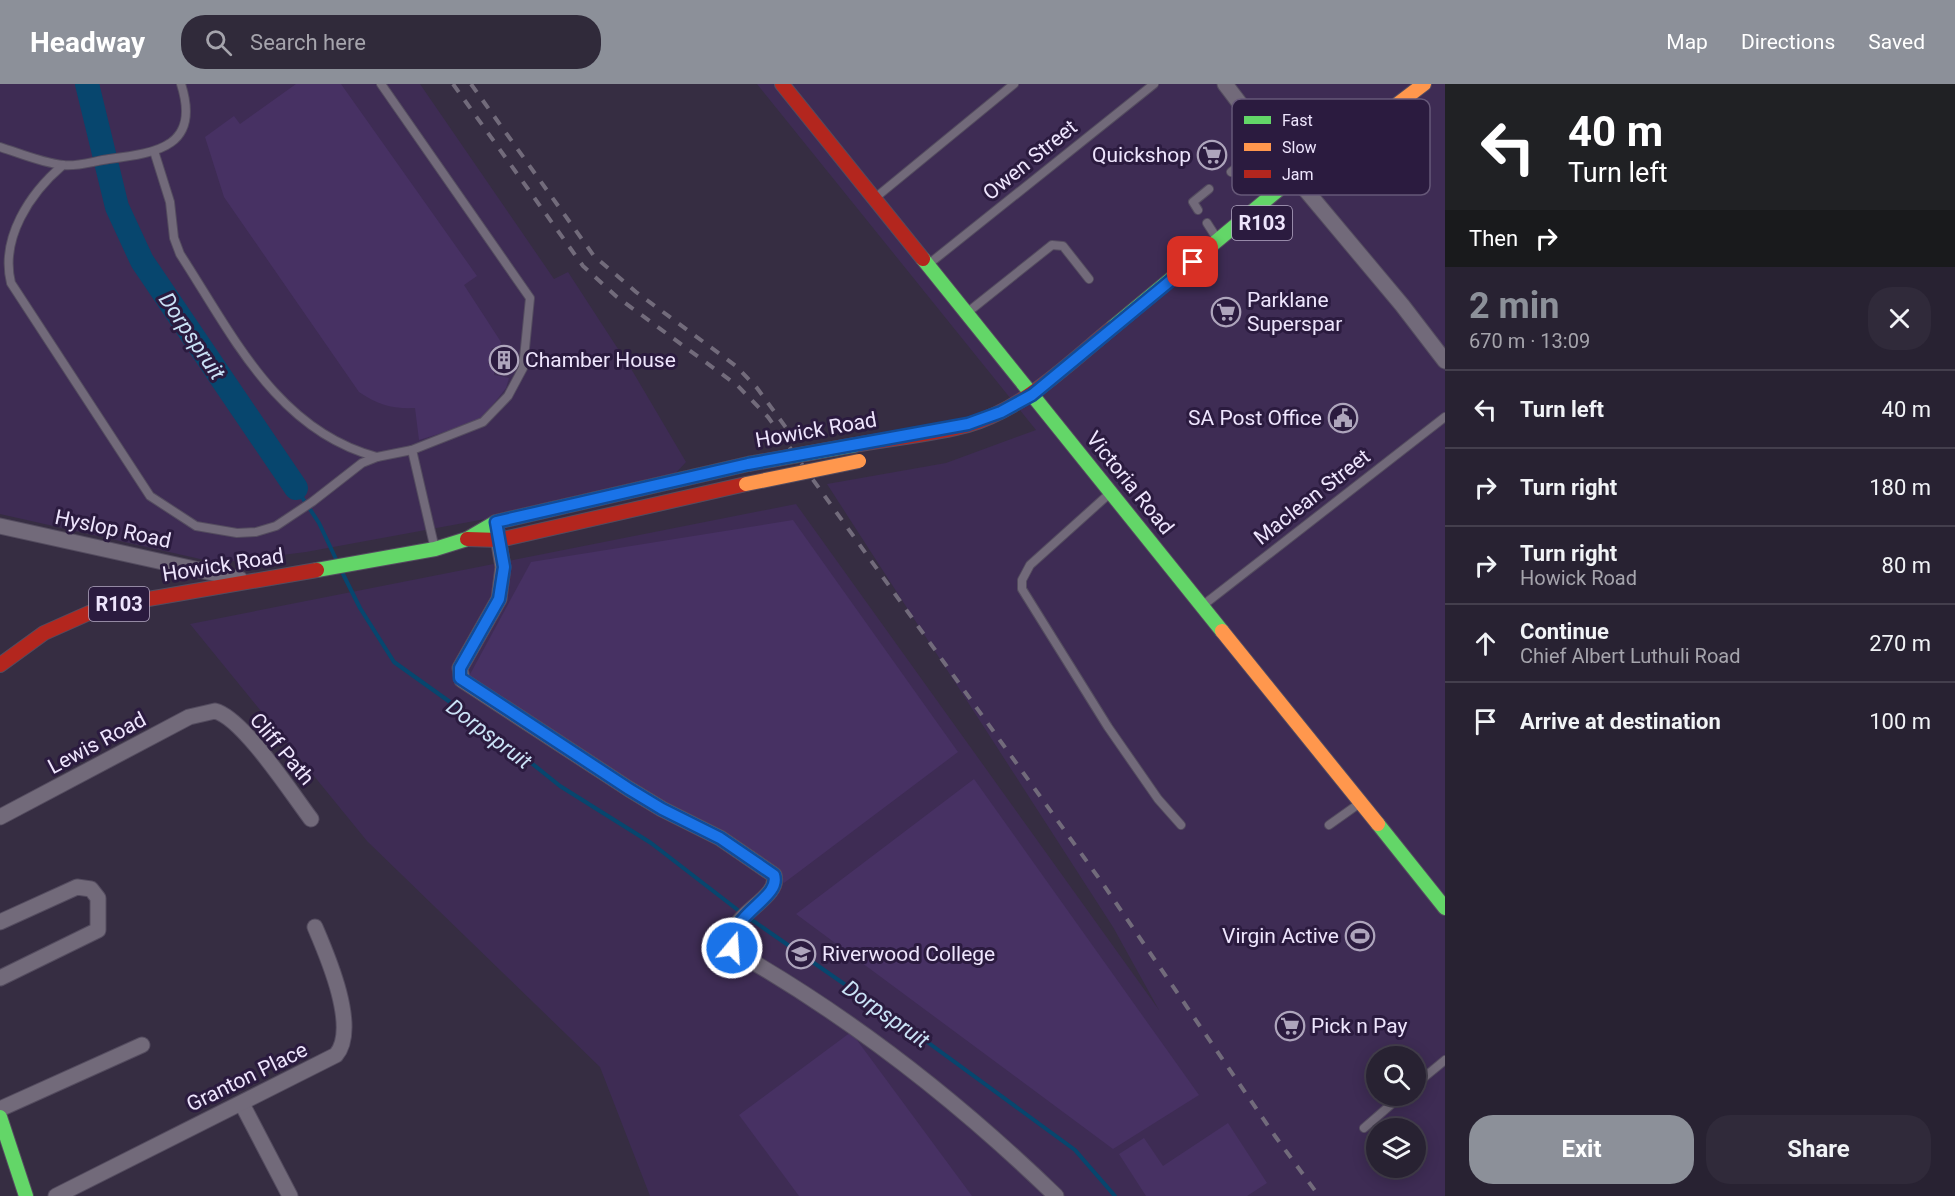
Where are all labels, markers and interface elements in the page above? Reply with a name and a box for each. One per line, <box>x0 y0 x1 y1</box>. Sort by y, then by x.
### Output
search box <box>181 15 601 69</box>
text: Headway <box>30 26 145 59</box>
icon: search <box>202 26 235 59</box>
text: Search here <box>250 30 366 55</box>
text: Map <box>1666 30 1708 54</box>
text: Directions <box>1741 30 1835 54</box>
text: Saved <box>1868 30 1925 54</box>
legend <box>1232 99 1430 195</box>
text: 40 m <box>1568 107 1663 156</box>
icon: left <box>1469 108 1547 186</box>
text: Fast <box>1282 111 1313 130</box>
street label: Owen Street <box>978 115 1082 205</box>
text: Slow <box>1282 138 1317 157</box>
supermarket icon: Quickshop <box>1196 139 1228 171</box>
place label: Quickshop <box>1092 143 1191 167</box>
text: Turn left <box>1568 157 1668 189</box>
text: Jam <box>1282 165 1314 184</box>
road number: R103 <box>1232 206 1292 240</box>
icon: right <box>1530 222 1563 255</box>
text: Then <box>1469 226 1518 251</box>
pin <box>1167 236 1218 287</box>
icon: arrive <box>1176 245 1209 278</box>
text: 2 min <box>1469 285 1560 327</box>
button: close <box>1868 287 1931 350</box>
water label: Dorpspruit <box>154 288 231 385</box>
place label: Parklane Superspar <box>1247 288 1342 336</box>
supermarket icon: Parklane Superspar <box>1210 296 1242 328</box>
text: 670 m · 13:09 <box>1469 329 1590 353</box>
building icon: Chamber House <box>488 344 520 376</box>
place label: Chamber House <box>525 348 676 372</box>
icon: left <box>1469 393 1502 426</box>
text: Turn left <box>1520 397 1604 422</box>
text: 40 m <box>1882 397 1931 422</box>
public building icon: SA Post Office <box>1327 402 1359 434</box>
place label: SA Post Office <box>1188 406 1322 430</box>
street label: Howick Road <box>753 408 879 452</box>
street label: Victoria Road <box>1081 427 1179 539</box>
street label: Maclean Street <box>1249 444 1375 550</box>
icon: right <box>1469 471 1502 504</box>
text: Turn right <box>1520 475 1617 500</box>
text: 180 m <box>1869 475 1931 500</box>
street label: Hyslop Road <box>53 505 173 553</box>
text: Turn right <box>1520 541 1617 566</box>
street label: Howick Road <box>160 544 286 586</box>
icon: right <box>1469 549 1502 582</box>
text: 80 m <box>1882 553 1931 578</box>
text: Howick Road <box>1520 566 1637 590</box>
road number: R103 <box>89 587 149 621</box>
text: Continue <box>1520 619 1609 644</box>
icon: ahead <box>1469 627 1502 660</box>
text: 270 m <box>1869 631 1931 656</box>
text: Chief Albert Luthuli Road <box>1520 644 1740 668</box>
water label: Dorpspruit <box>442 694 537 775</box>
icon: arrive <box>1469 705 1502 738</box>
street label: Lewis Road <box>44 707 150 779</box>
street label: Cliff Path <box>245 708 319 790</box>
text: Arrive at destination <box>1520 709 1721 734</box>
text: 100 m <box>1869 709 1931 734</box>
position arrow <box>700 916 764 980</box>
sports icon: Virgin Active <box>1344 920 1376 952</box>
place label: Virgin Active <box>1222 924 1339 948</box>
school or university icon: Riverwood College <box>785 938 817 970</box>
place label: Riverwood College <box>822 942 995 966</box>
water label: Dorpspruit <box>838 975 935 1053</box>
supermarket icon: Pick n Pay <box>1274 1010 1306 1042</box>
place label: Pick n Pay <box>1311 1014 1407 1038</box>
street label: Granton Place <box>183 1037 311 1117</box>
map controls <box>1366 1046 1426 1178</box>
button: search <box>1366 1046 1426 1106</box>
button: Exit <box>1469 1115 1694 1184</box>
button: Share <box>1706 1115 1931 1184</box>
button: layers <box>1366 1118 1426 1178</box>

